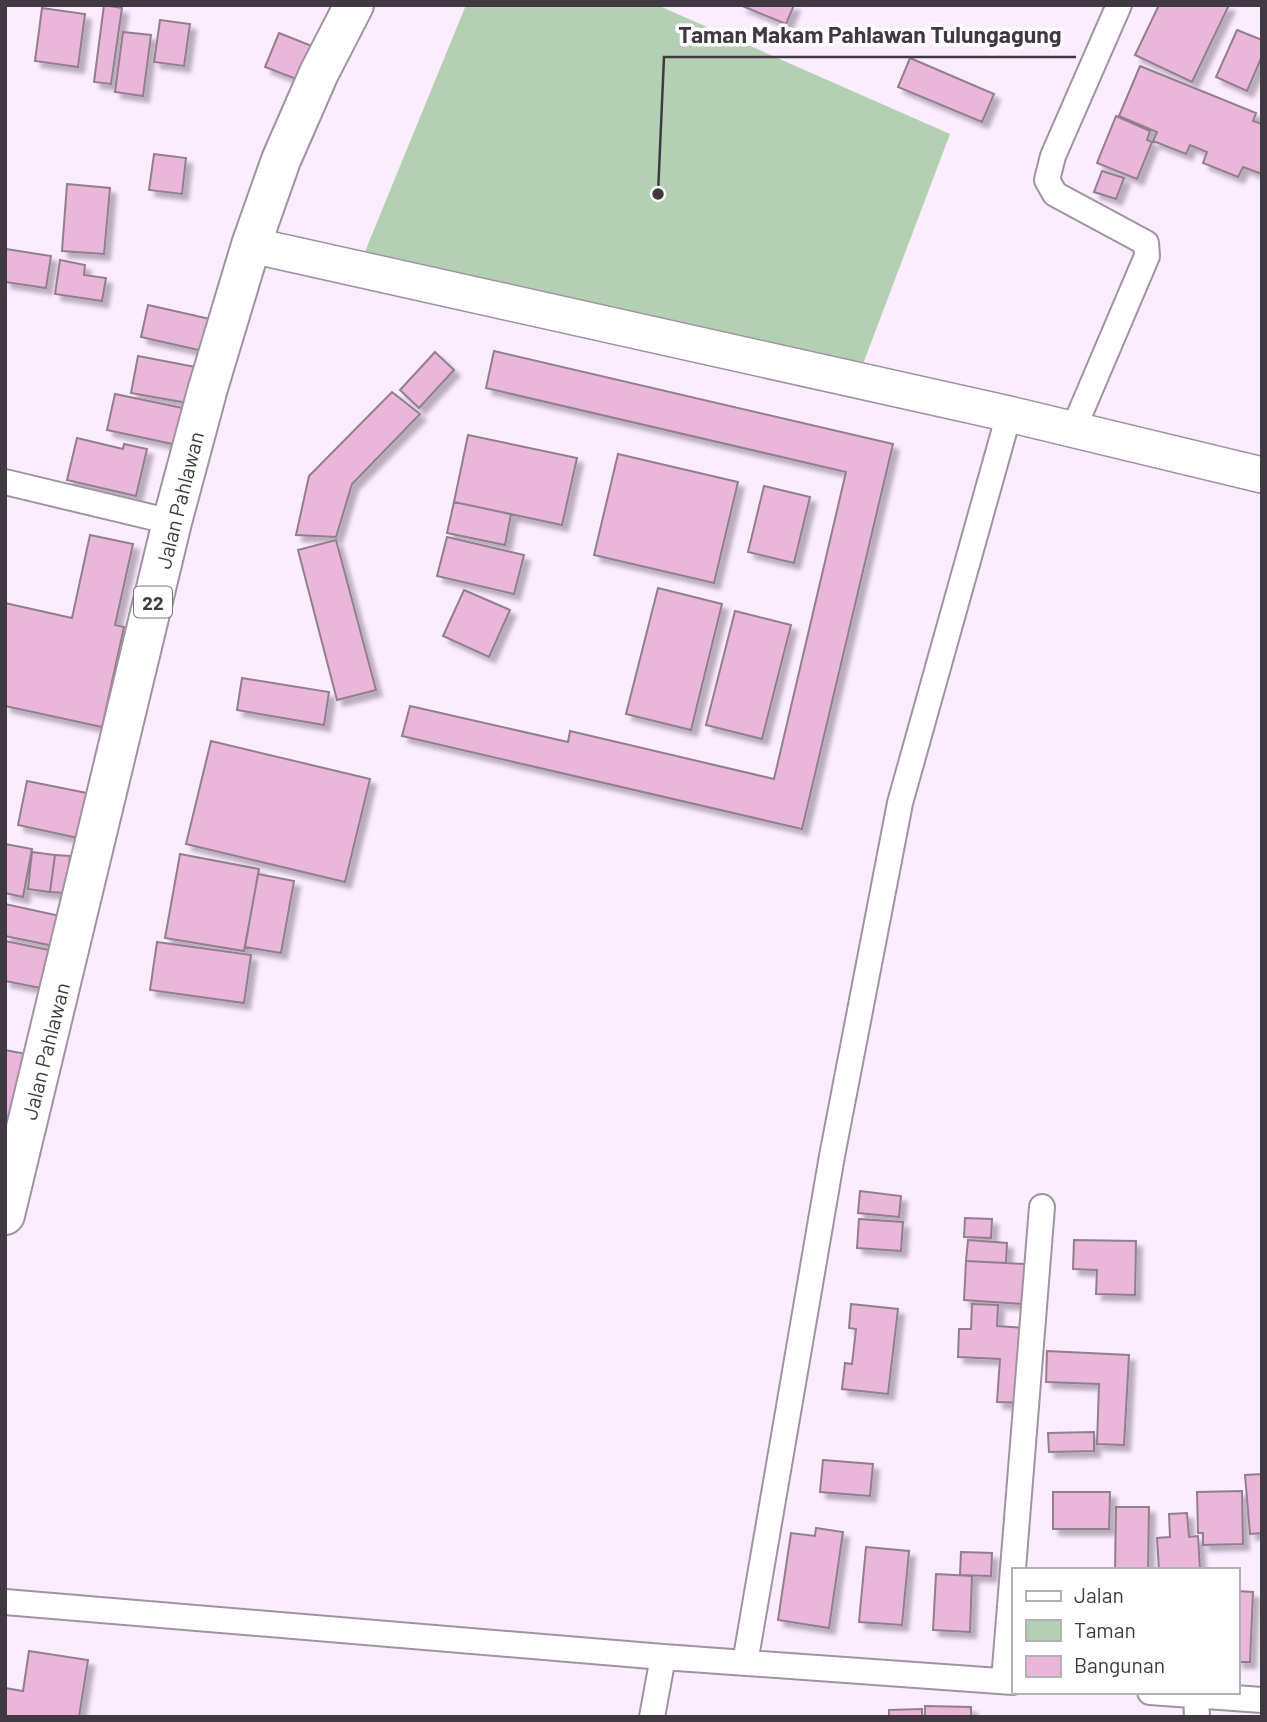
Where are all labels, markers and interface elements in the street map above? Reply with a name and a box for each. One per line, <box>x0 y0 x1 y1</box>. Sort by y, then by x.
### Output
callout: Taman Makam Pahlawan Tulungagung <box>664 13 1076 57</box>
text: Taman Makam Pahlawan Tulungagung <box>678 20 1062 48</box>
street label: Jalan Pahlawan <box>150 429 208 571</box>
road number: 22 <box>134 586 172 618</box>
street label: Jalan Pahlawan <box>16 980 74 1122</box>
legend <box>1012 1568 1239 1694</box>
text: Jalan <box>1074 1582 1124 1607</box>
text: Taman <box>1074 1617 1136 1642</box>
text: Bangunan <box>1074 1652 1165 1677</box>

